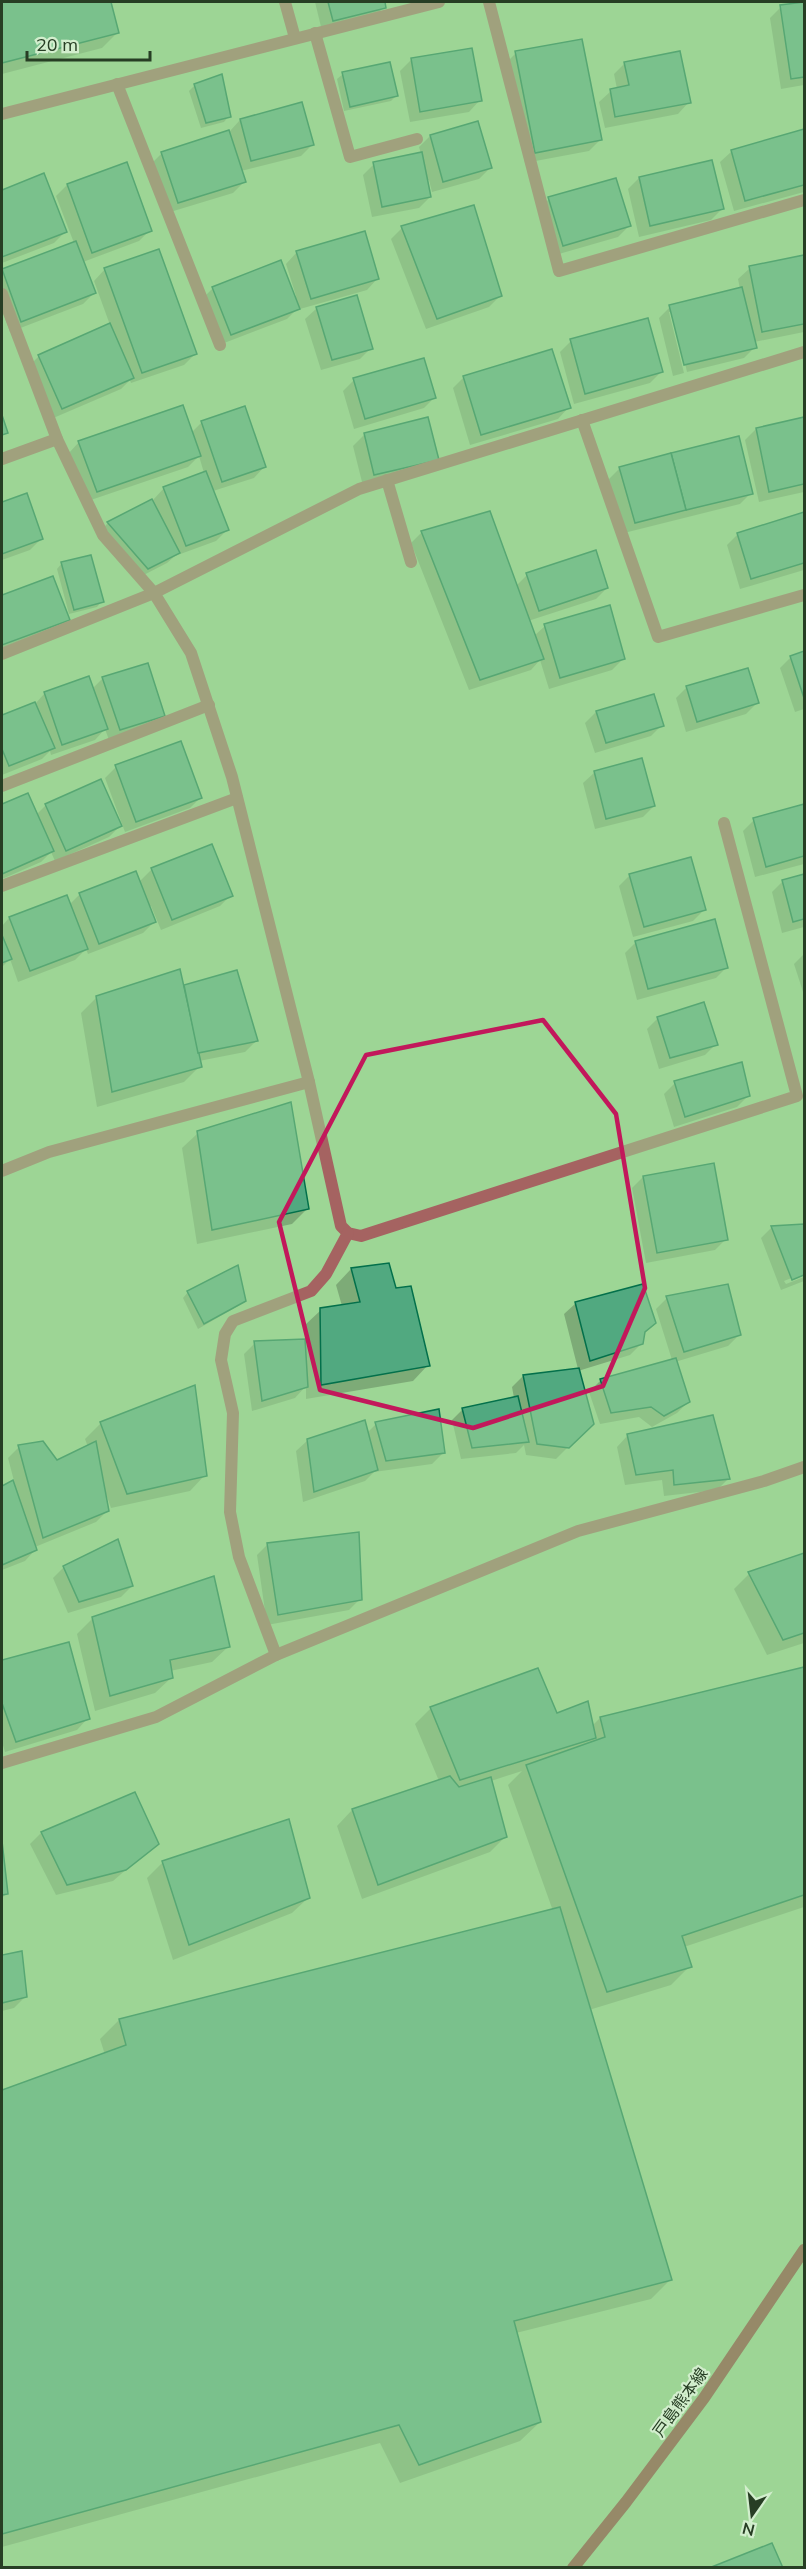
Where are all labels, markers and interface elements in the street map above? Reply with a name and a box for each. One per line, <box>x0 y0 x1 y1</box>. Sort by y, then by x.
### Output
scale bar <box>27 24 150 62</box>
text: 20 m <box>36 33 78 56</box>
street label: 戸島熊本線 <box>648 2364 712 2440</box>
north arrow <box>722 2485 782 2545</box>
text: N <box>740 2518 757 2541</box>

